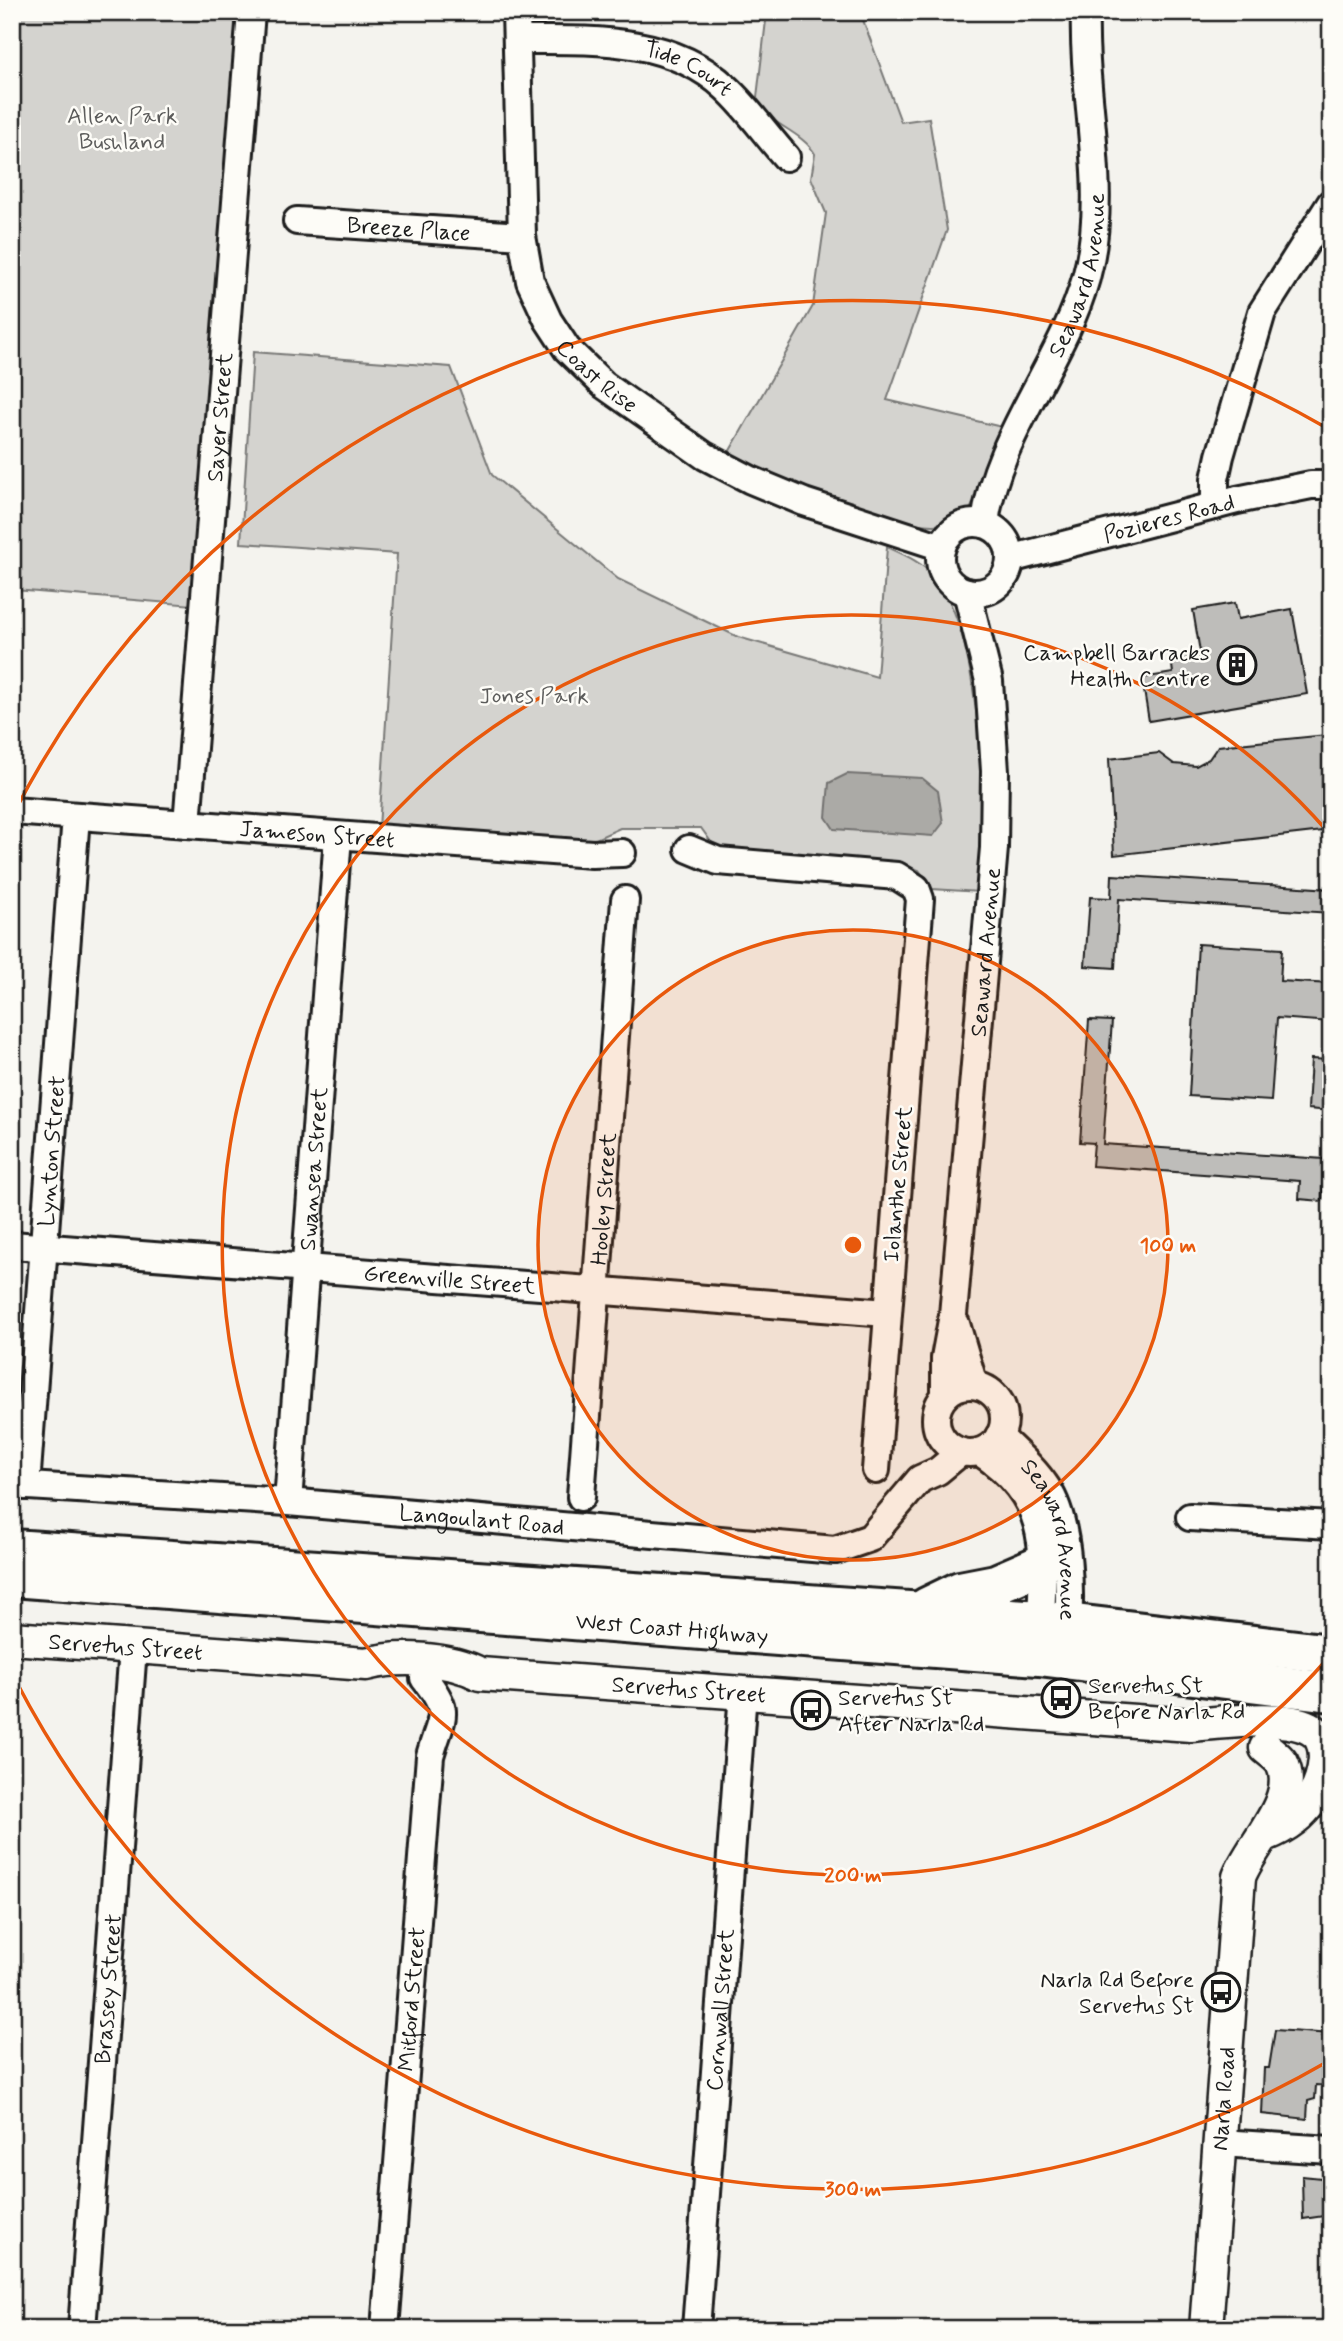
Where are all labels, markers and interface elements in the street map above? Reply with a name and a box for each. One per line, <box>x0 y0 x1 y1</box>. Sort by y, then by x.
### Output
street label: Tide Court <box>641 35 739 104</box>
park label: Allen Park Bushland <box>67 102 177 158</box>
street label: Seaward Avenue <box>1042 193 1113 363</box>
street label: Breeze Place <box>346 211 471 250</box>
street label: Coast Rise <box>548 334 643 421</box>
street label: Sayer Street <box>201 351 241 483</box>
street label: Pozieres Road <box>1100 488 1238 551</box>
place label: Campbell Barracks Health Centre <box>1023 639 1210 695</box>
building icon: Campbell Barracks Health Centre <box>1216 644 1258 686</box>
park label: Jones Park <box>479 682 589 712</box>
street label: Jameson Street <box>238 815 396 856</box>
street label: Seaward Avenue <box>964 866 1009 1038</box>
street label: Lynton Street <box>32 1074 74 1228</box>
street label: Swansea Street <box>294 1086 336 1252</box>
street label: Iolanthe Street <box>877 1104 921 1263</box>
street label: Hooley Street <box>585 1131 625 1266</box>
text: 100 m <box>1140 1232 1196 1260</box>
centre of rings <box>841 1233 865 1257</box>
street label: Greenville Street <box>362 1259 537 1303</box>
street label: Seaward Avenue <box>1013 1453 1082 1621</box>
street label: Langoulant Road <box>398 1499 565 1543</box>
street label: West Coast Highway <box>574 1607 769 1652</box>
street label: Servetus Street <box>47 1628 204 1669</box>
street label: Servetus Street <box>611 1670 767 1711</box>
place label: Servetus St Before Narla Rd <box>1088 1672 1245 1729</box>
bus stop icon: Servetus St Before Narla Rd <box>1040 1677 1082 1719</box>
place label: Servetus St After Narla Rd <box>838 1684 984 1740</box>
bus stop icon: Servetus St After Narla Rd <box>790 1689 832 1731</box>
text: 200 m <box>824 1862 882 1890</box>
street label: Brassey Street <box>89 1913 130 2065</box>
street label: Mitford Street <box>392 1926 434 2073</box>
street label: Cornwall Street <box>701 1927 743 2092</box>
place label: Narla Rd Before Servetus St <box>1040 1966 1194 2022</box>
bus stop icon: Narla Rd Before Servetus St <box>1200 1971 1242 2013</box>
street label: Narla Road <box>1206 2046 1244 2152</box>
text: 300 m <box>825 2176 882 2204</box>

